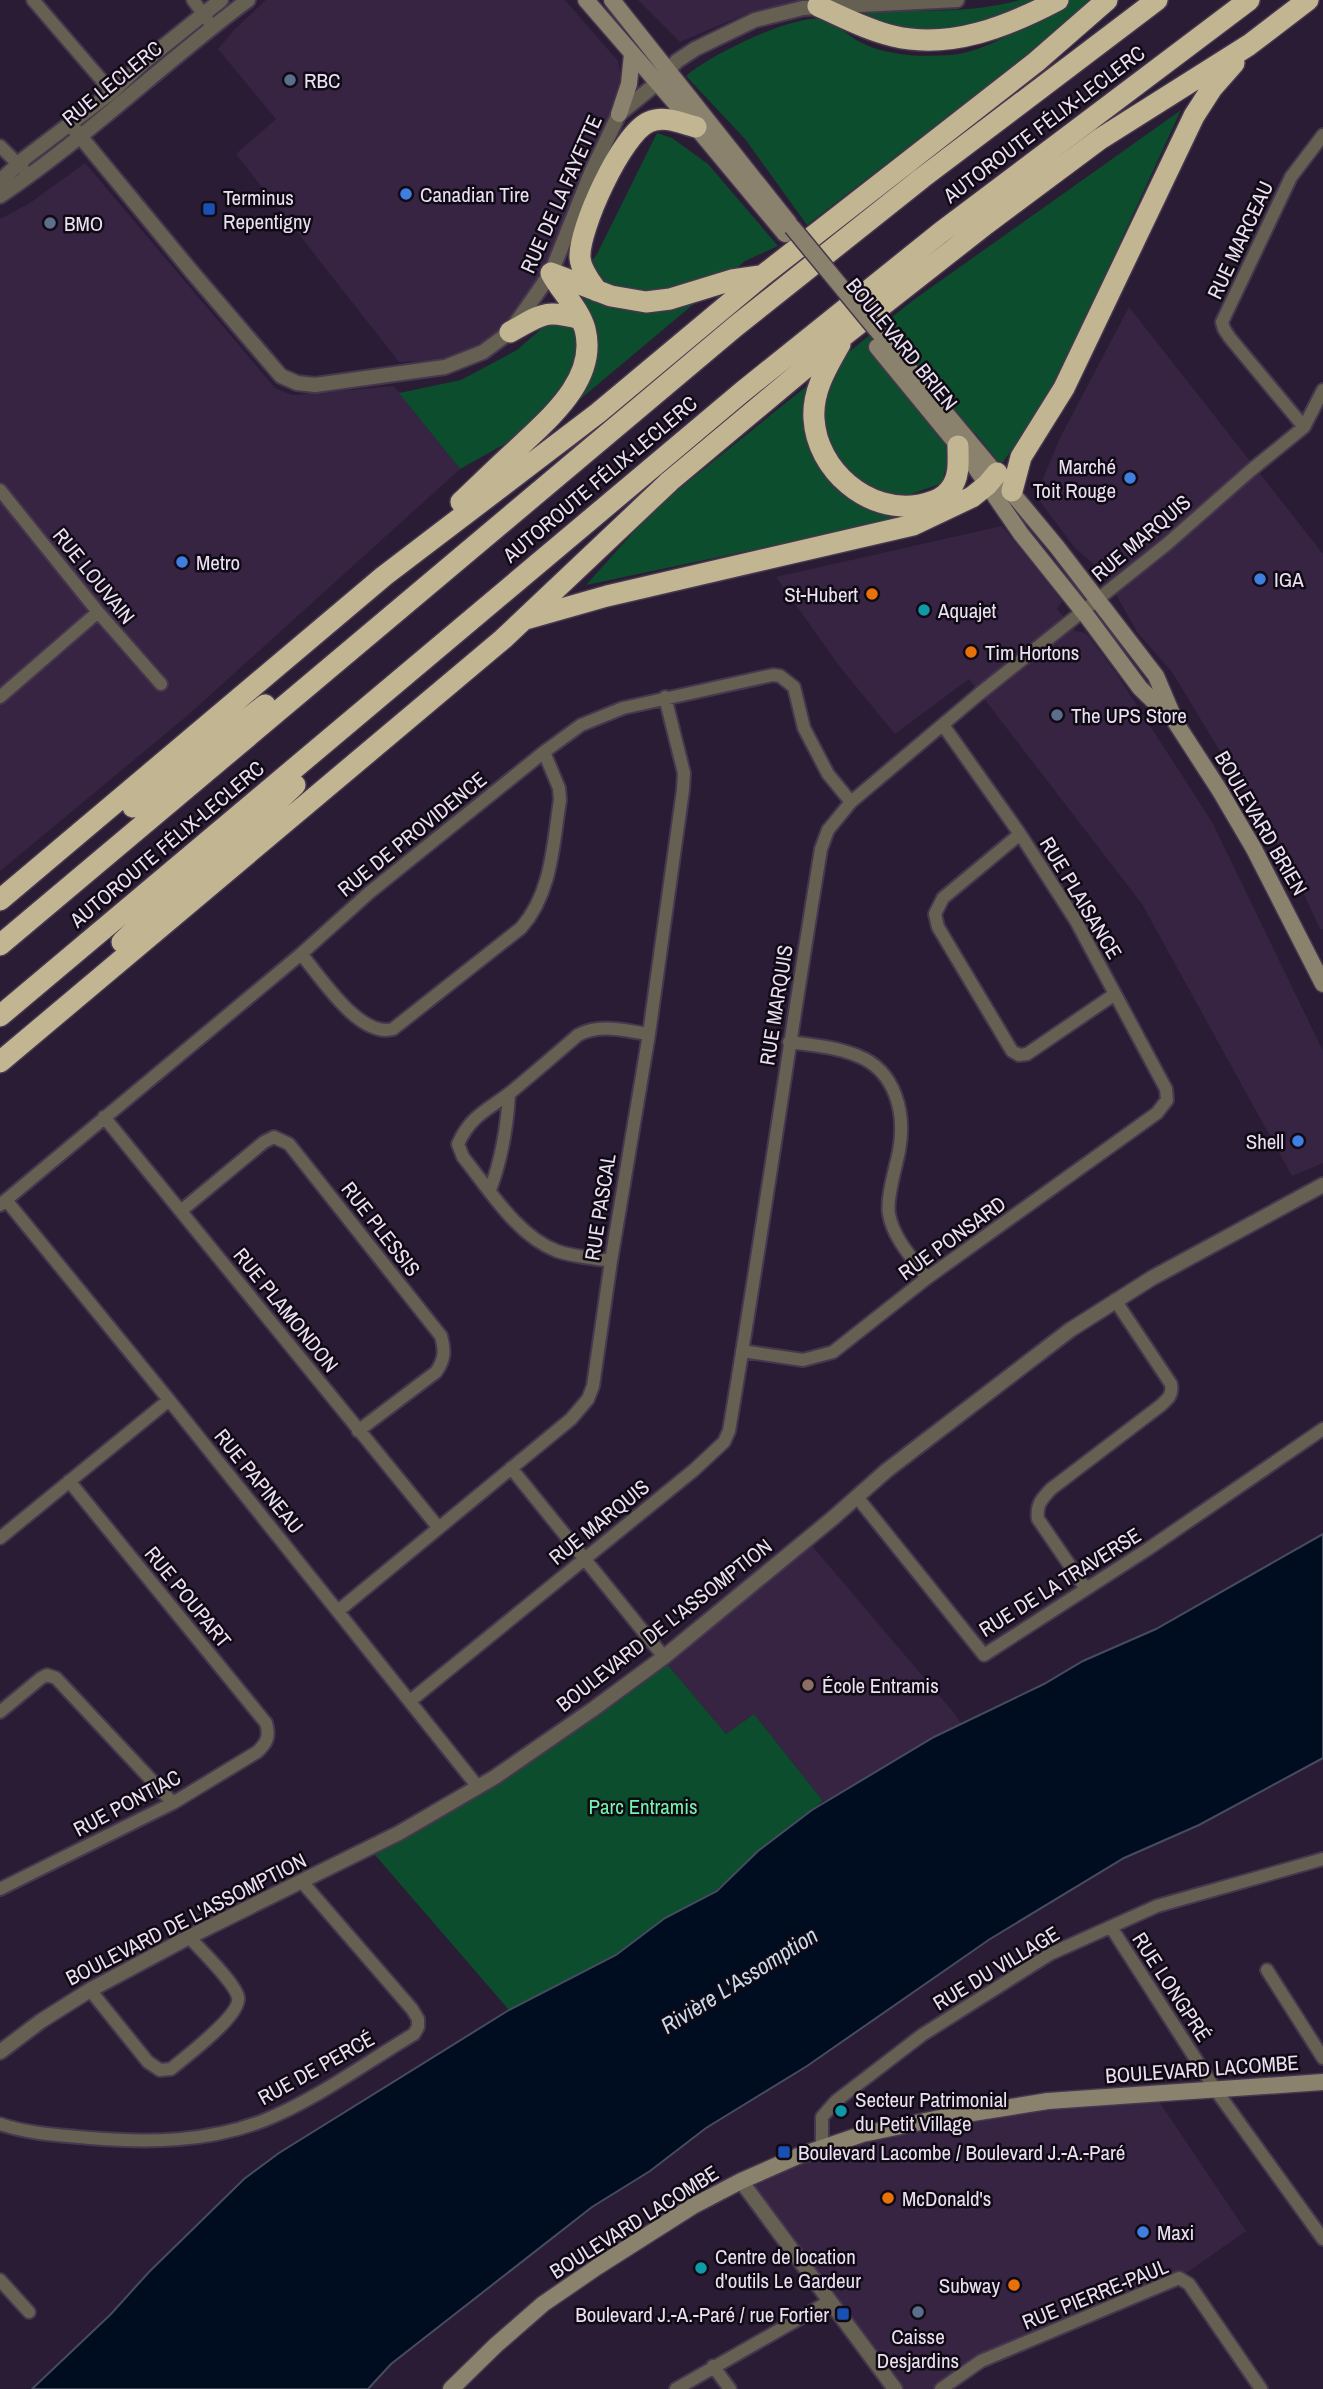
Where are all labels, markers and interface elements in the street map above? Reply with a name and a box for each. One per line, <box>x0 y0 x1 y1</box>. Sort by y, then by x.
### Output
street label: RUE LECLERC <box>56 34 168 132</box>
street label: AUTOROUTE FÉLIX-LECLERC <box>936 39 1151 210</box>
place label: RBC <box>304 66 340 95</box>
marker: RBC <box>282 72 298 88</box>
street label: RUE DE LA FAYETTE <box>513 110 609 278</box>
street label: RUE MARCEAU <box>1200 176 1280 304</box>
place label: Canadian Tire <box>420 180 529 209</box>
place label: Terminus Repentigny <box>223 183 311 236</box>
marker: Canadian Tire <box>398 186 414 202</box>
marker: Terminus Repentigny <box>201 201 217 217</box>
place label: BMO <box>64 209 103 238</box>
marker: BMO <box>42 215 58 231</box>
street label: BOULEVARD BRIEN <box>840 272 964 416</box>
street label: AUTOROUTE FÉLIX-LECLERC <box>496 389 703 570</box>
place label: Marché Toit Rouge <box>1033 452 1116 505</box>
marker: Marché Toit Rouge <box>1122 470 1138 486</box>
street label: RUE MARQUIS <box>1085 488 1197 588</box>
street label: RUE LOUVAIN <box>46 522 142 630</box>
place label: Metro <box>196 548 240 577</box>
marker: Metro <box>174 554 190 570</box>
place label: IGA <box>1274 565 1304 594</box>
marker: IGA <box>1252 571 1268 587</box>
place label: St-Hubert <box>784 580 858 609</box>
marker: St-Hubert <box>864 586 880 602</box>
place label: Aquajet <box>937 596 997 625</box>
marker: Aquajet <box>916 602 932 618</box>
place label: Tim Hortons <box>985 638 1079 667</box>
marker: Tim Hortons <box>963 644 979 660</box>
place label: The UPS Store <box>1071 701 1187 730</box>
marker: The UPS Store <box>1049 707 1065 723</box>
street label: BOULEVARD BRIEN <box>1208 745 1314 901</box>
street label: AUTOROUTE FÉLIX-LECLERC <box>63 754 270 935</box>
street label: RUE DE PROVIDENCE <box>331 765 493 903</box>
street label: RUE PLAISANCE <box>1033 831 1129 965</box>
street label: RUE MARQUIS <box>752 943 800 1067</box>
place label: Shell <box>1246 1127 1284 1156</box>
marker: Shell <box>1290 1133 1306 1149</box>
street label: RUE PASCAL <box>577 1151 623 1263</box>
street label: RUE PLESSIS <box>335 1176 427 1282</box>
street label: RUE PONSARD <box>892 1189 1012 1287</box>
street label: RUE PLAMONDON <box>227 1242 345 1378</box>
street label: RUE PAPINEAU <box>208 1423 310 1539</box>
street label: RUE MARQUIS <box>543 1472 655 1572</box>
street label: RUE DE LA TRAVERSE <box>973 1520 1147 1644</box>
street label: BOULEVARD DE L'ASSOMPTION <box>550 1532 778 1718</box>
street label: RUE POUPART <box>138 1540 238 1654</box>
place label: École Entramis <box>822 1671 939 1700</box>
marker: École Entramis <box>800 1677 816 1693</box>
street label: RUE PONTIAC <box>68 1763 186 1843</box>
park label: Parc Entramis <box>588 1792 698 1821</box>
street label: BOULEVARD DE L'ASSOMPTION <box>61 1846 311 1992</box>
water label: Rivière L'Assomption <box>655 1919 823 2041</box>
street label: RUE DU VILLAGE <box>927 1919 1065 2017</box>
street label: RUE LONGPRÉ <box>1126 1927 1218 2047</box>
street label: RUE DE PERCÉ <box>252 2024 380 2112</box>
street label: BOULEVARD LACOMBE <box>1104 2048 1300 2090</box>
place label: Secteur Patrimonial du Petit Village <box>855 2085 1007 2138</box>
marker: Secteur Patrimonial du Petit Village <box>833 2103 849 2119</box>
place label: Boulevard Lacombe / Boulevard J.-A.-Paré <box>798 2138 1125 2167</box>
marker: Boulevard Lacombe / Boulevard J.-A.-Paré <box>776 2144 792 2160</box>
street label: BOULEVARD LACOMBE <box>544 2158 724 2286</box>
place label: McDonald's <box>902 2184 991 2213</box>
marker: McDonald's <box>880 2190 896 2206</box>
place label: Maxi <box>1157 2218 1194 2247</box>
marker: Maxi <box>1135 2224 1151 2240</box>
place label: Centre de location d'outils Le Gardeur <box>715 2242 861 2295</box>
street label: RUE PIERRE-PAUL <box>1018 2251 1173 2336</box>
marker: Centre de location d'outils Le Gardeur <box>693 2260 709 2276</box>
place label: Subway <box>939 2271 1000 2300</box>
marker: Subway <box>1006 2277 1022 2293</box>
place label: Boulevard J.-A.-Paré / rue Fortier <box>575 2300 829 2329</box>
marker: Caisse Desjardins <box>910 2304 926 2320</box>
marker: Boulevard J.-A.-Paré / rue Fortier <box>835 2306 851 2322</box>
place label: Caisse Desjardins <box>877 2322 959 2375</box>

